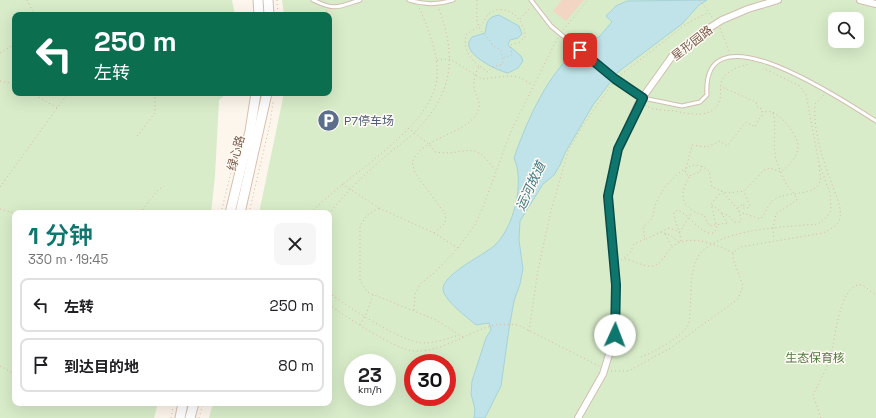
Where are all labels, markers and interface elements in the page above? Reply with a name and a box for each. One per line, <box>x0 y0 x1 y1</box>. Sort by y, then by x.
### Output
map controls <box>828 12 864 48</box>
button: search <box>828 12 864 48</box>
street label: 星形园路 <box>668 22 716 64</box>
text: 250 m <box>94 23 177 59</box>
icon: left <box>28 28 80 80</box>
pin <box>563 33 597 67</box>
icon: arrive <box>569 39 591 61</box>
text: 左转 <box>94 61 130 84</box>
parking icon: P7停车场 <box>315 108 341 134</box>
place label: P7停车场 <box>344 113 394 129</box>
street label: 绿心路 <box>224 134 248 172</box>
water label: 运河故道 <box>512 157 550 213</box>
text: 1 分钟 <box>28 220 93 251</box>
button: close <box>274 223 316 265</box>
text: 330 m · 19:45 <box>28 251 108 268</box>
icon: left <box>30 294 52 316</box>
text: 250 m <box>270 296 314 315</box>
text: 左转 <box>64 297 94 316</box>
position arrow <box>594 314 636 356</box>
park label: 生态保育核 <box>785 350 845 366</box>
icon: arrive <box>30 354 52 376</box>
speed limit sign: 30 <box>404 354 456 406</box>
text: 80 m <box>278 356 314 375</box>
text: 到达目的地 <box>64 357 139 376</box>
text: 23 <box>358 362 382 388</box>
text: km/h <box>358 383 382 396</box>

